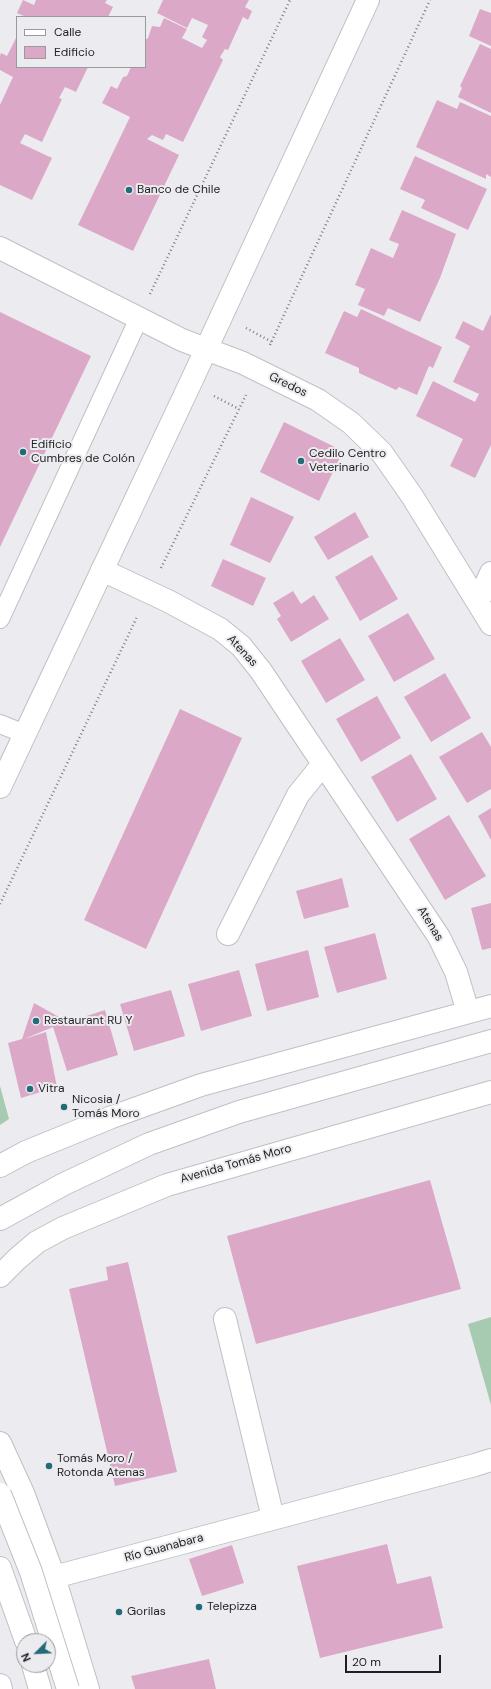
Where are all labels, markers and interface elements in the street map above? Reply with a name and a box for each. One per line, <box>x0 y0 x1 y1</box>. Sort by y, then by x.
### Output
legend <box>16 16 146 68</box>
text: Calle <box>54 24 81 40</box>
text: Edificio <box>54 44 95 60</box>
place label: Banco de Chile <box>137 183 220 197</box>
marker: Banco de Chile <box>124 185 134 195</box>
street label: Gredos <box>267 370 309 400</box>
place label: Edificio Cumbres de Colón <box>31 438 135 466</box>
marker: Edificio Cumbres de Colón <box>18 447 28 457</box>
place label: Cedilo Centro Veterinario <box>309 447 386 475</box>
marker: Cedilo Centro Veterinario <box>296 456 306 466</box>
street label: Atenas <box>224 632 260 670</box>
street label: Atenas <box>414 904 446 944</box>
place label: Restaurant RU Y <box>44 1014 132 1028</box>
marker: Restaurant RU Y <box>31 1016 41 1026</box>
place label: Vitra <box>38 1082 65 1096</box>
marker: Vitra <box>25 1084 35 1094</box>
place label: Nicosia / Tomás Moro <box>72 1093 140 1121</box>
marker: Nicosia / Tomás Moro <box>59 1102 69 1112</box>
street label: Avenida Tomás Moro <box>179 1141 293 1187</box>
place label: Tomás Moro / Rotonda Atenas <box>57 1452 145 1480</box>
marker: Tomás Moro / Rotonda Atenas <box>44 1461 54 1471</box>
street label: Río Guanabara <box>123 1531 205 1565</box>
place label: Telepizza <box>207 1600 257 1614</box>
marker: Telepizza <box>194 1602 204 1612</box>
place label: Gorilas <box>127 1605 166 1619</box>
marker: Gorilas <box>114 1607 124 1617</box>
north arrow <box>16 1633 56 1673</box>
scale bar <box>347 1647 443 1673</box>
text: N <box>18 1651 34 1664</box>
text: 20 m <box>352 1654 381 1670</box>

